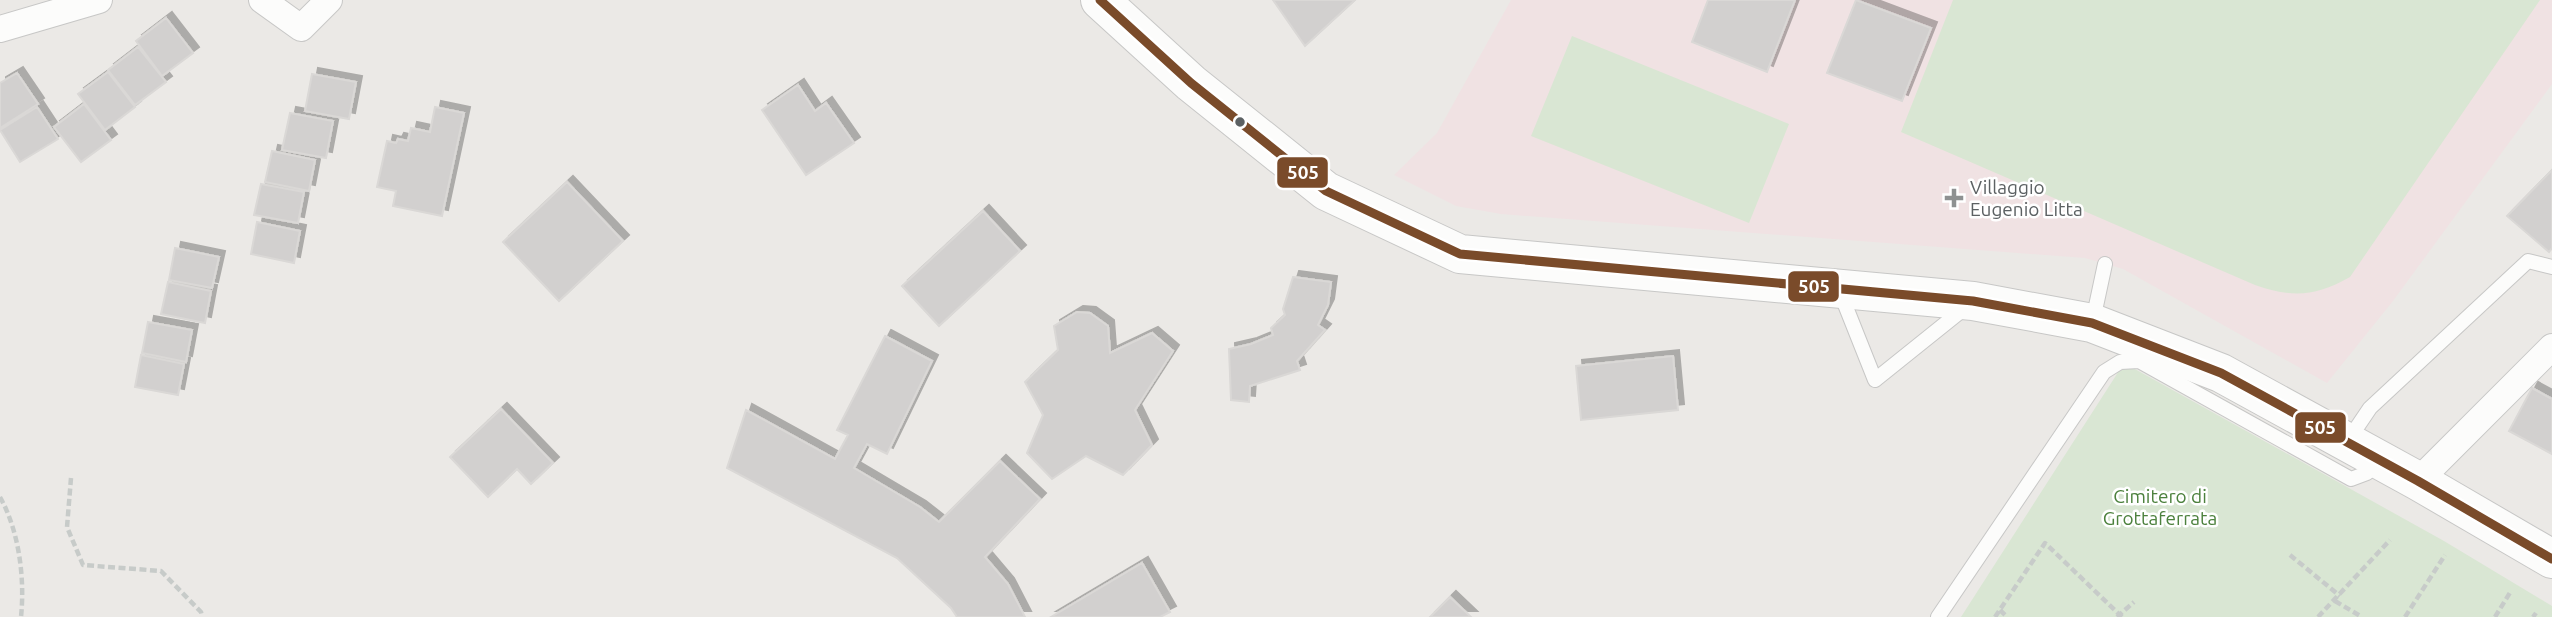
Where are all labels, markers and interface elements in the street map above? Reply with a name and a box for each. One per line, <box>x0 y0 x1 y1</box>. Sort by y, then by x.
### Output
unlabelled marker <box>1233 115 1247 129</box>
line badge: 505 <box>1276 156 1329 189</box>
text: 505 <box>1287 161 1319 183</box>
place label: Villaggio Eugenio Litta <box>1970 176 2083 220</box>
marker: Villaggio Eugenio Litta <box>1944 188 1964 208</box>
line badge: 505 <box>1787 270 1840 303</box>
text: 505 <box>1798 275 1830 297</box>
line badge: 505 <box>2294 411 2347 444</box>
text: 505 <box>2304 416 2336 438</box>
park label: Cimitero di Grottaferrata <box>2103 485 2217 529</box>

